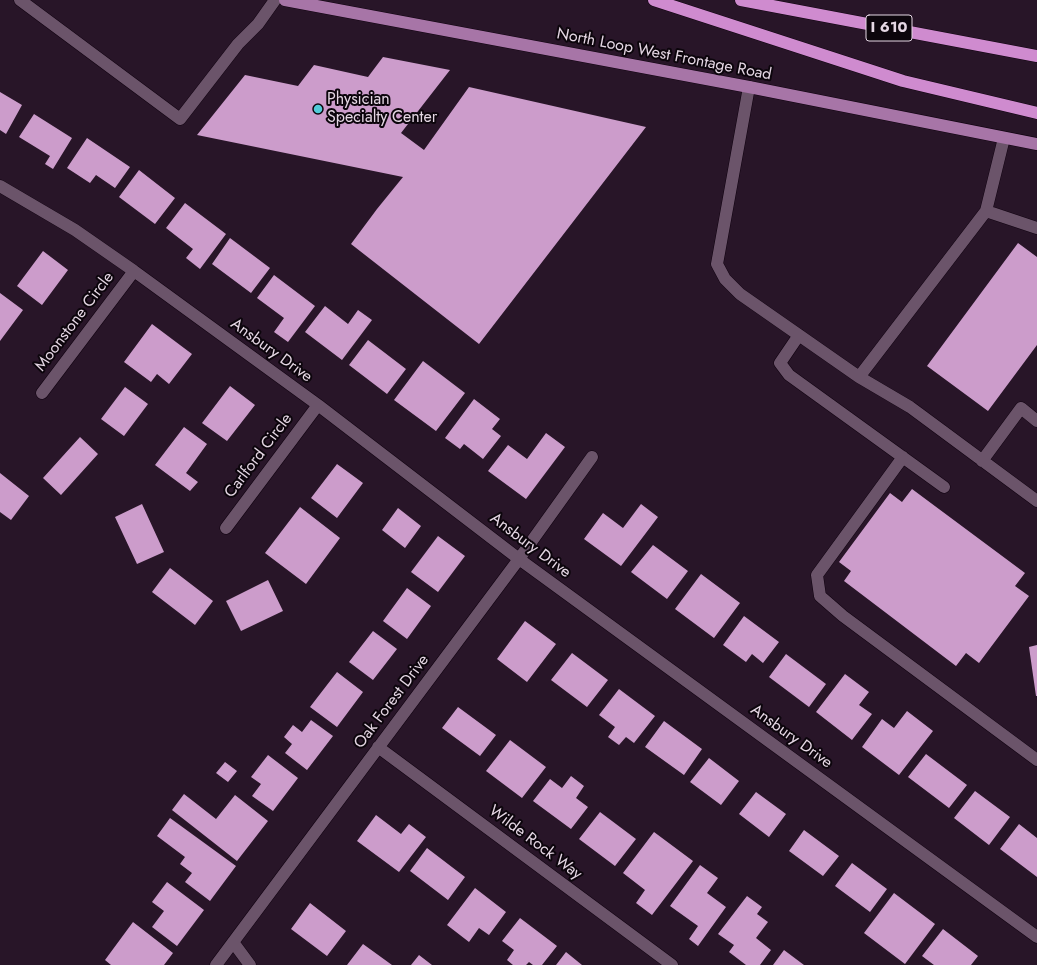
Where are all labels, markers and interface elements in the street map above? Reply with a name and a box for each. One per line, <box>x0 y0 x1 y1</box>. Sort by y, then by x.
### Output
road number: I 610 <box>866 15 912 41</box>
street label: North Loop West Frontage Road <box>555 25 773 85</box>
place label: Physician Specialty Center <box>327 90 437 128</box>
marker: Physician Specialty Center <box>312 103 324 115</box>
street label: Moonstone Circle <box>31 269 119 375</box>
street label: Ansbury Drive <box>226 315 316 387</box>
street label: Carlford Circle <box>221 410 297 502</box>
street label: Ansbury Drive <box>486 509 574 583</box>
street label: Oak Forest Drive <box>350 651 434 753</box>
street label: Ansbury Drive <box>746 701 836 773</box>
street label: Wilde Rock Way <box>485 802 585 884</box>

